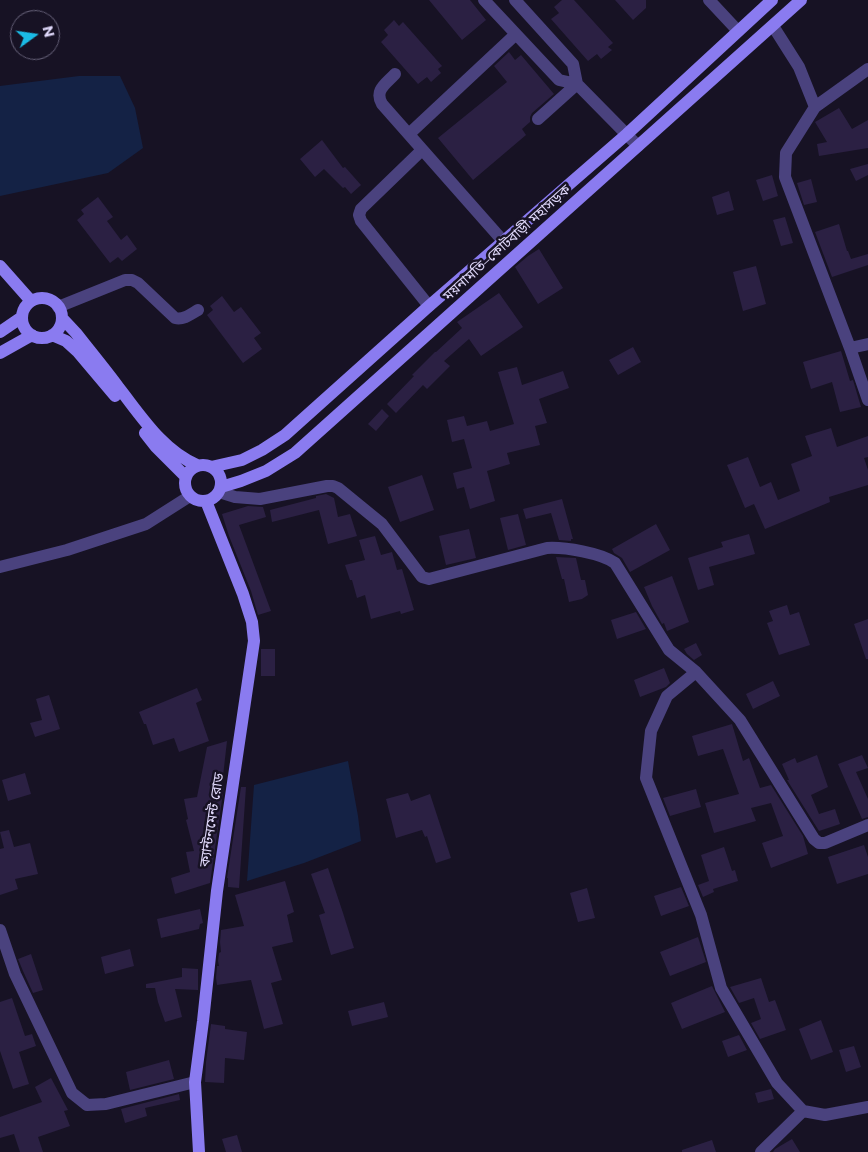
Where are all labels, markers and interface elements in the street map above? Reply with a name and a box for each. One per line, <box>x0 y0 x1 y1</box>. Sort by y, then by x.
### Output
north arrow <box>10 10 60 60</box>
text: N <box>38 24 59 39</box>
street label: ময়নামতি–কোটবাড়ী মহাসড়ক <box>440 181 574 305</box>
street label: ক্যান্টনমেন্ট রোড <box>196 772 228 868</box>

